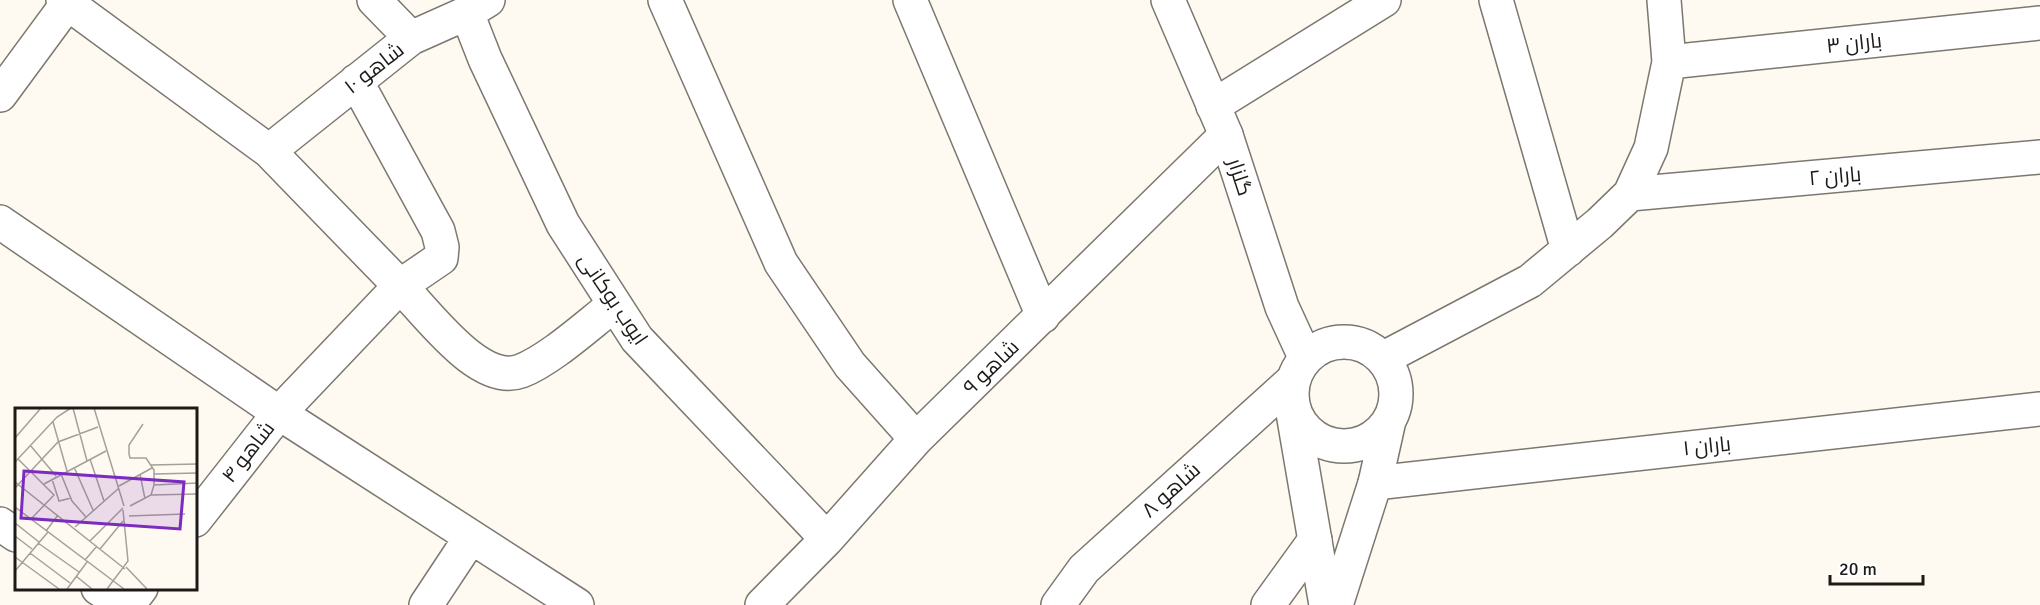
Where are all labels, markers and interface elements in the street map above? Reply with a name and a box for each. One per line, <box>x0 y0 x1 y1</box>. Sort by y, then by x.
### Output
street label: باران ۳ <box>1825 27 1883 59</box>
street label: شاهو ۱۰ <box>339 37 409 99</box>
street label: گلزار <box>1221 154 1258 199</box>
street label: باران ۲ <box>1808 161 1862 191</box>
street label: ایوب بوکانی <box>573 248 653 350</box>
street label: شاهو ۹ <box>958 334 1024 400</box>
inset map <box>15 408 196 590</box>
street label: شاهو ۴ <box>216 416 280 488</box>
street label: باران ۱ <box>1682 431 1732 461</box>
street label: شاهو ۸ <box>1136 457 1206 523</box>
scale bar <box>1830 548 1923 586</box>
text: 20 m <box>1839 558 1877 580</box>

